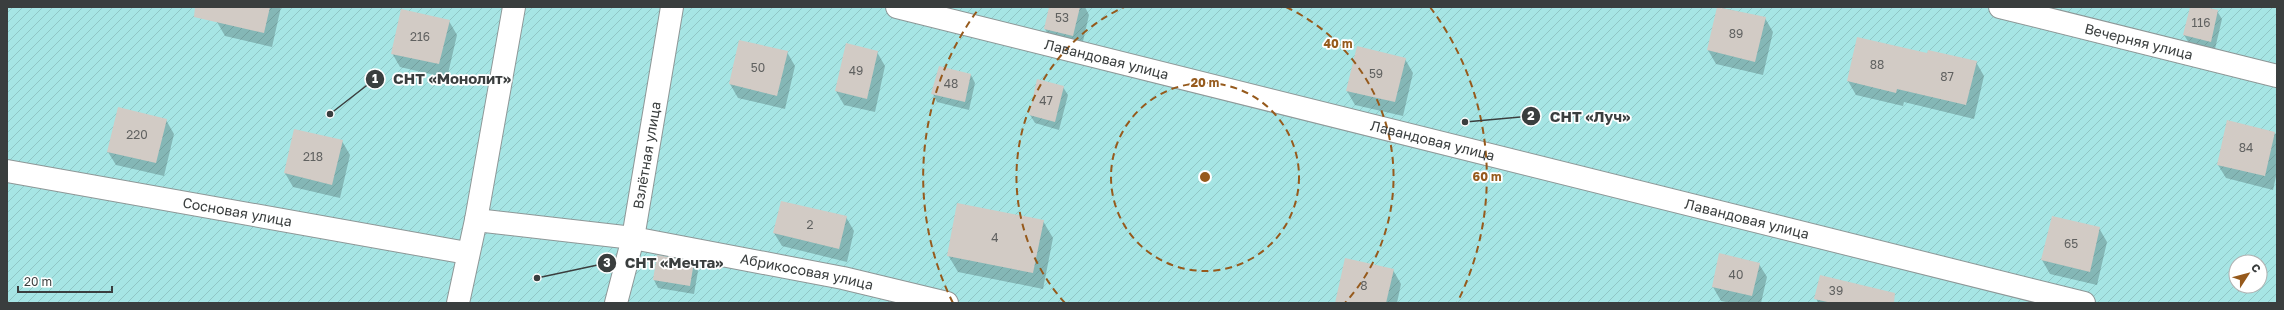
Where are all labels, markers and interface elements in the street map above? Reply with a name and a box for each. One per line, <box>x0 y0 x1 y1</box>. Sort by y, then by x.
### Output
house number: 53 <box>1055 10 1069 25</box>
house number: 116 <box>2192 15 2210 30</box>
street label: Вечерняя улица <box>2083 19 2195 63</box>
house number: 89 <box>1729 26 1743 41</box>
house number: 216 <box>410 29 430 44</box>
street label: Лавандовая улица <box>1043 35 1171 82</box>
text: 40 m <box>1324 36 1352 51</box>
house number: 88 <box>1870 57 1884 72</box>
house number: 50 <box>751 60 765 75</box>
house number: 49 <box>849 63 863 78</box>
callout: СНТ «Монолит» <box>365 65 519 92</box>
house number: 59 <box>1369 66 1383 81</box>
text: СНТ «Монолит» <box>393 69 511 87</box>
house number: 87 <box>1940 69 1954 84</box>
text: 1 <box>372 71 378 86</box>
text: 20 m <box>1191 75 1219 90</box>
house number: 48 <box>944 76 958 91</box>
house number: 47 <box>1039 93 1053 108</box>
street label: Взлётная улица <box>629 100 664 210</box>
callout: СНТ «Луч» <box>1521 103 1638 130</box>
text: СНТ «Луч» <box>1550 107 1630 125</box>
text: 2 <box>1527 108 1535 123</box>
street label: Лавандовая улица <box>1369 116 1497 164</box>
house number: 220 <box>126 127 148 142</box>
house number: 84 <box>2239 140 2253 155</box>
house number: 218 <box>303 149 323 164</box>
text: 60 m <box>1473 169 1501 184</box>
centre of rings <box>1198 170 1212 184</box>
street label: Сосновая улица <box>181 193 294 230</box>
street label: Лавандовая улица <box>1683 195 1811 242</box>
house number: 2 <box>807 217 814 232</box>
house number: 4 <box>991 230 999 245</box>
house number: 65 <box>2064 236 2078 251</box>
callout: СНТ «Мечта» <box>597 250 731 277</box>
street label: Абрикосовая улица <box>739 250 875 293</box>
text: СНТ «Мечта» <box>625 253 723 271</box>
north arrow <box>2228 254 2268 294</box>
text: 3 <box>603 255 611 270</box>
text: С <box>2249 261 2264 275</box>
house number: 40 <box>1729 267 1743 282</box>
scale bar <box>18 268 112 294</box>
text: 20 m <box>24 274 52 289</box>
house number: 8 <box>1360 278 1368 293</box>
house number: 39 <box>1829 283 1843 298</box>

